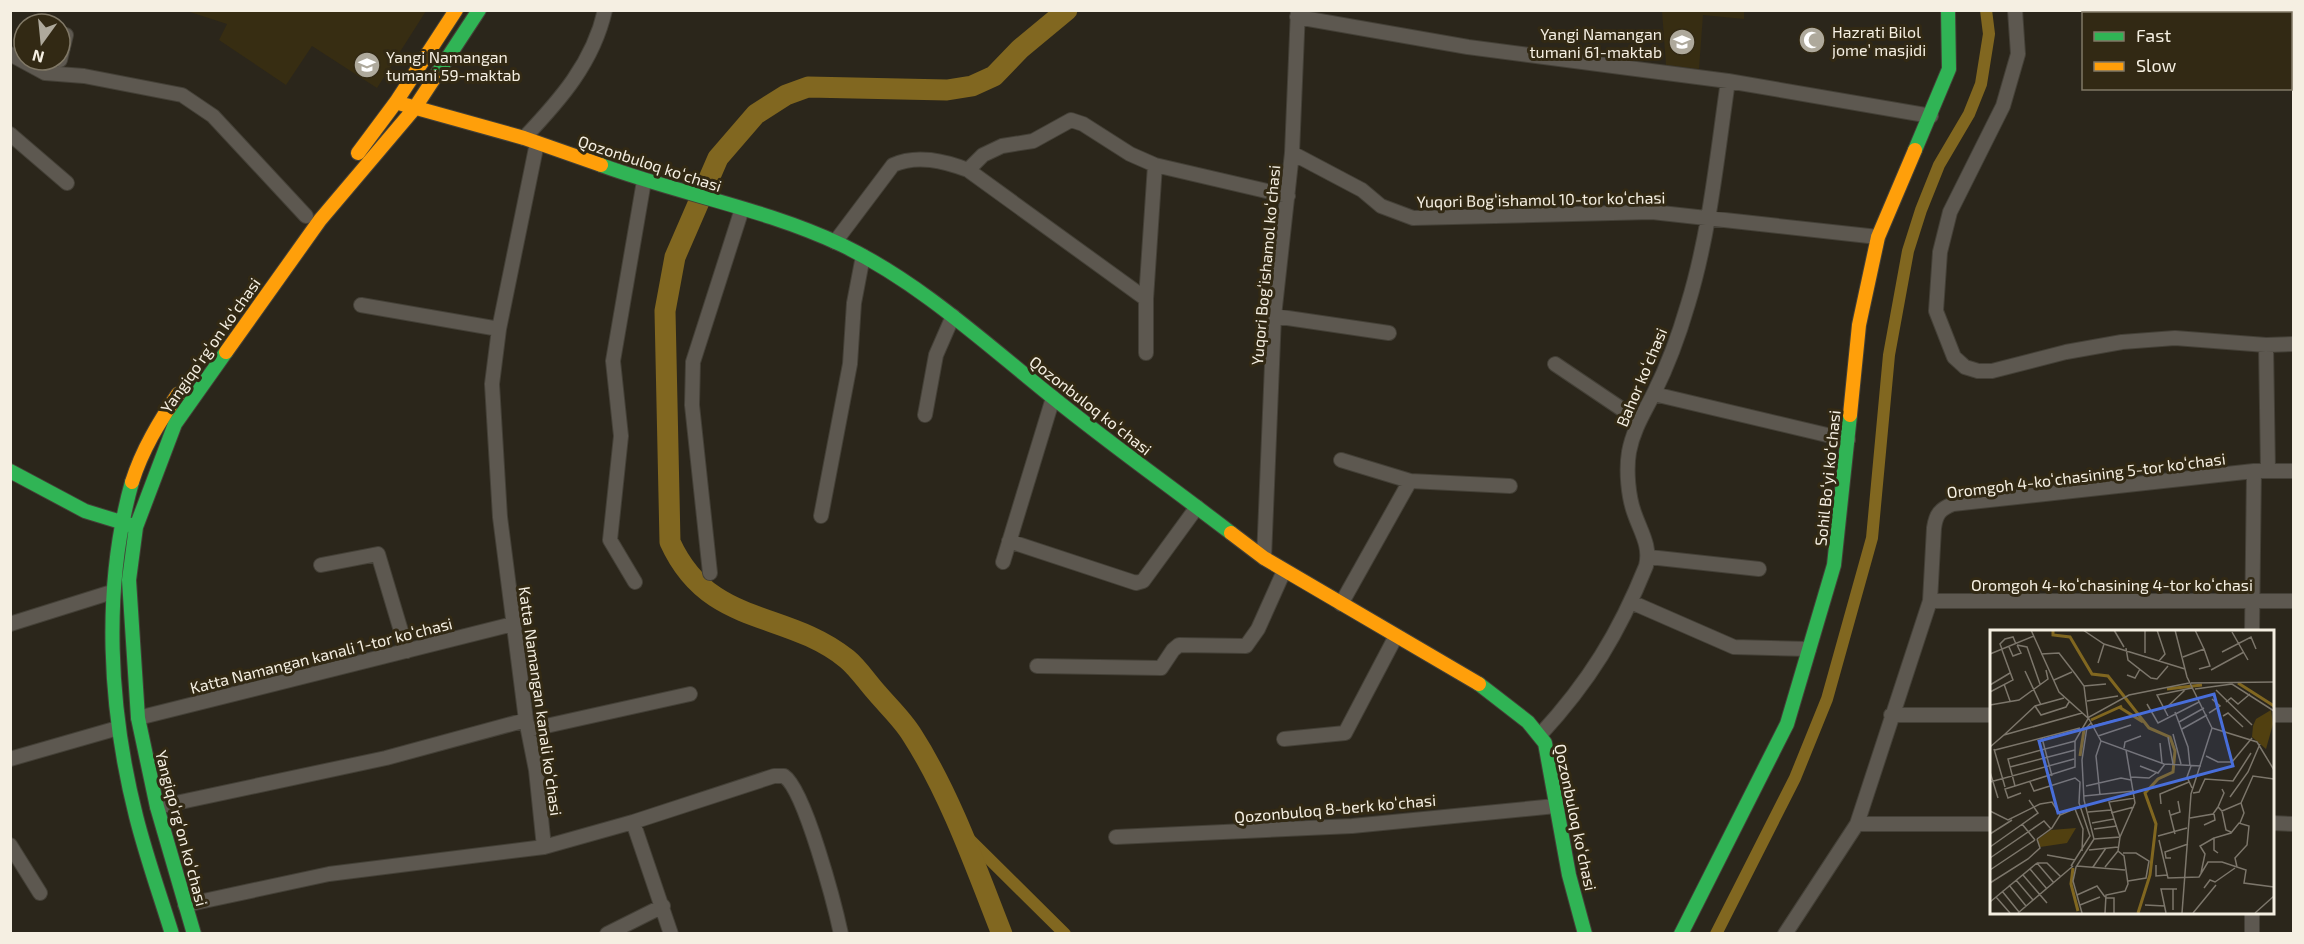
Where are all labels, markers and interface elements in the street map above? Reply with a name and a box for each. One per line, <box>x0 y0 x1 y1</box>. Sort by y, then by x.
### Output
north arrow <box>12 12 72 72</box>
legend <box>2082 12 2292 90</box>
place label: Hazrati Bilol jome’ masjidi <box>1832 22 1926 60</box>
place label: Yangi Namangan tumani 61-maktab <box>1530 24 1662 61</box>
text: Fast <box>2136 24 2171 46</box>
mosque icon: Hazrati Bilol jome’ masjidi <box>1797 25 1827 55</box>
school or university icon: Yangi Namangan tumani 61-maktab <box>1667 27 1697 57</box>
text: N <box>30 46 46 68</box>
place label: Yangi Namangan tumani 59-maktab <box>386 47 521 84</box>
school or university icon: Yangi Namangan tumani 59-maktab <box>352 50 382 80</box>
text: Slow <box>2136 54 2177 76</box>
street label: Qozonbuloq koʻchasi <box>576 131 724 196</box>
street label: Yuqori Bogʻishamol koʻchasi <box>1247 164 1283 366</box>
street label: Yuqori Bogʻishamol 10-tor koʻchasi <box>1416 187 1666 211</box>
street label: Yangiqoʻrgʻon koʻchasi <box>156 274 264 416</box>
street label: Bahor koʻchasi <box>1612 325 1670 429</box>
street label: Qozonbuloq koʻchasi <box>1026 351 1156 459</box>
street label: Sohil Boʻyi koʻchasi <box>1810 409 1844 547</box>
street label: Oromgoh 4-koʻchasining 5-tor koʻchasi <box>1946 448 2226 502</box>
street label: Oromgoh 4-koʻchasining 4-tor koʻchasi <box>1971 575 2253 594</box>
street label: Katta Namangan kanali koʻchasi <box>515 585 567 817</box>
street label: Katta Namangan kanali 1-tor koʻchasi <box>188 613 454 697</box>
inset map <box>1990 630 2274 914</box>
street label: Qozonbuloq koʻchasi <box>1550 742 1601 892</box>
street label: Yangiqoʻrgʻon koʻchasi <box>152 748 212 908</box>
street label: Qozonbuloq 8-berk koʻchasi <box>1233 790 1437 827</box>

